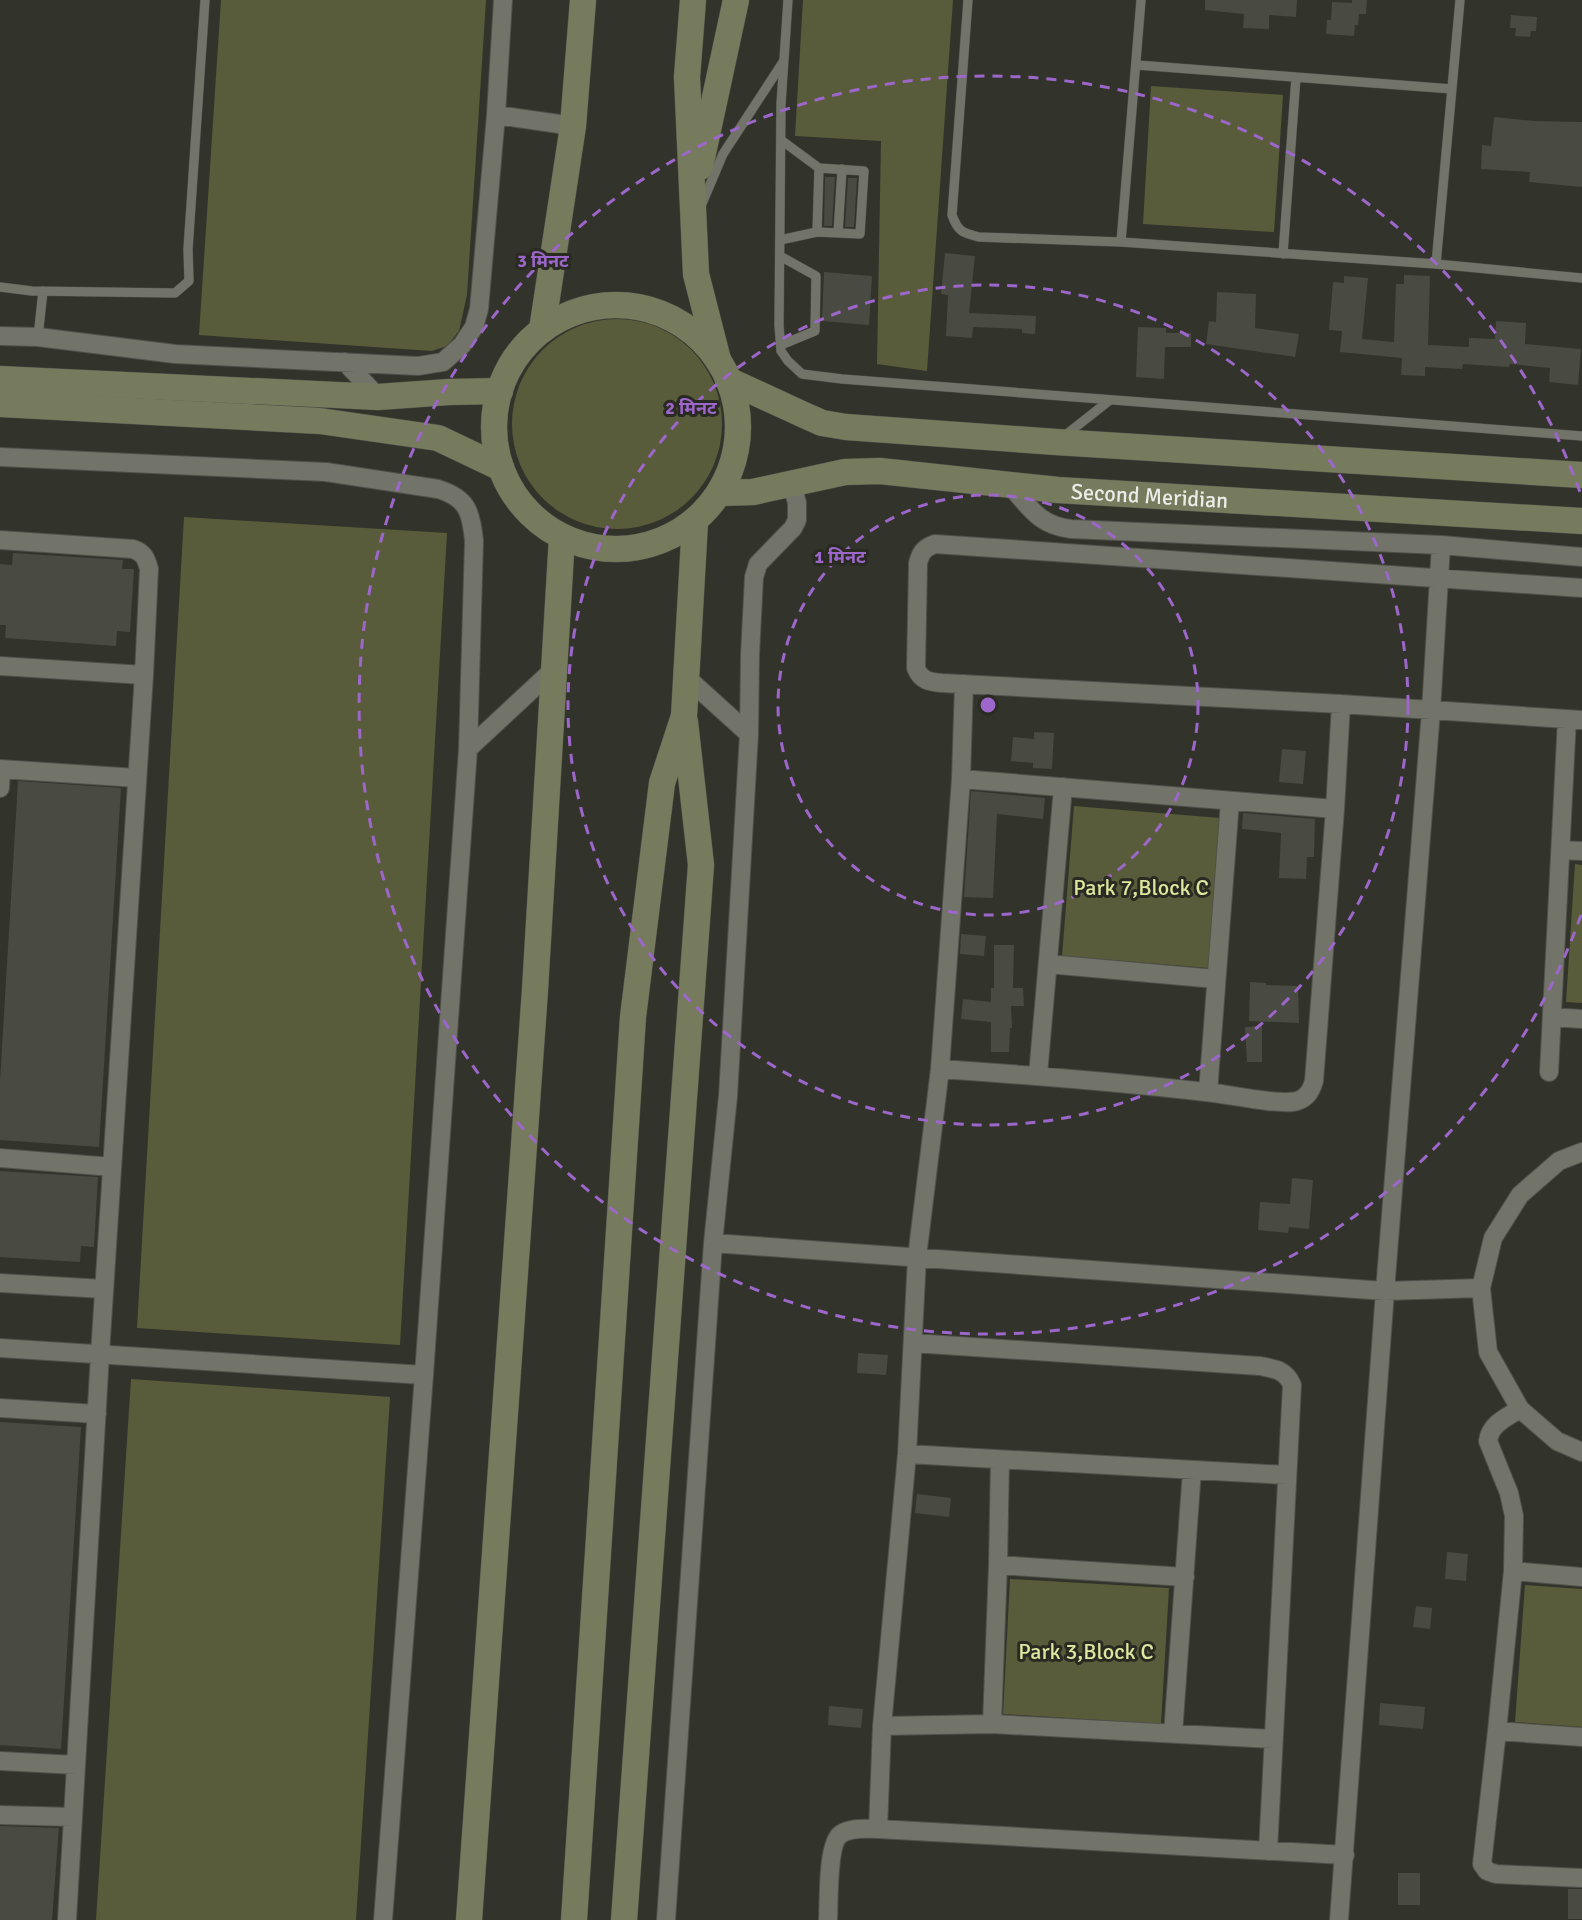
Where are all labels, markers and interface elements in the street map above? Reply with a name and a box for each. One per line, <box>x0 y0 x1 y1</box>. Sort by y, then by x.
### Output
text: 3 मिनट <box>517 250 569 272</box>
text: 2 मिनट <box>665 397 717 419</box>
street label: Second Meridian <box>1070 478 1229 514</box>
text: 1 मिनट <box>814 546 866 568</box>
centre of rings <box>978 695 998 715</box>
park label: Park 7,Block C <box>1073 874 1209 901</box>
park label: Park 3,Block C <box>1018 1638 1154 1665</box>

